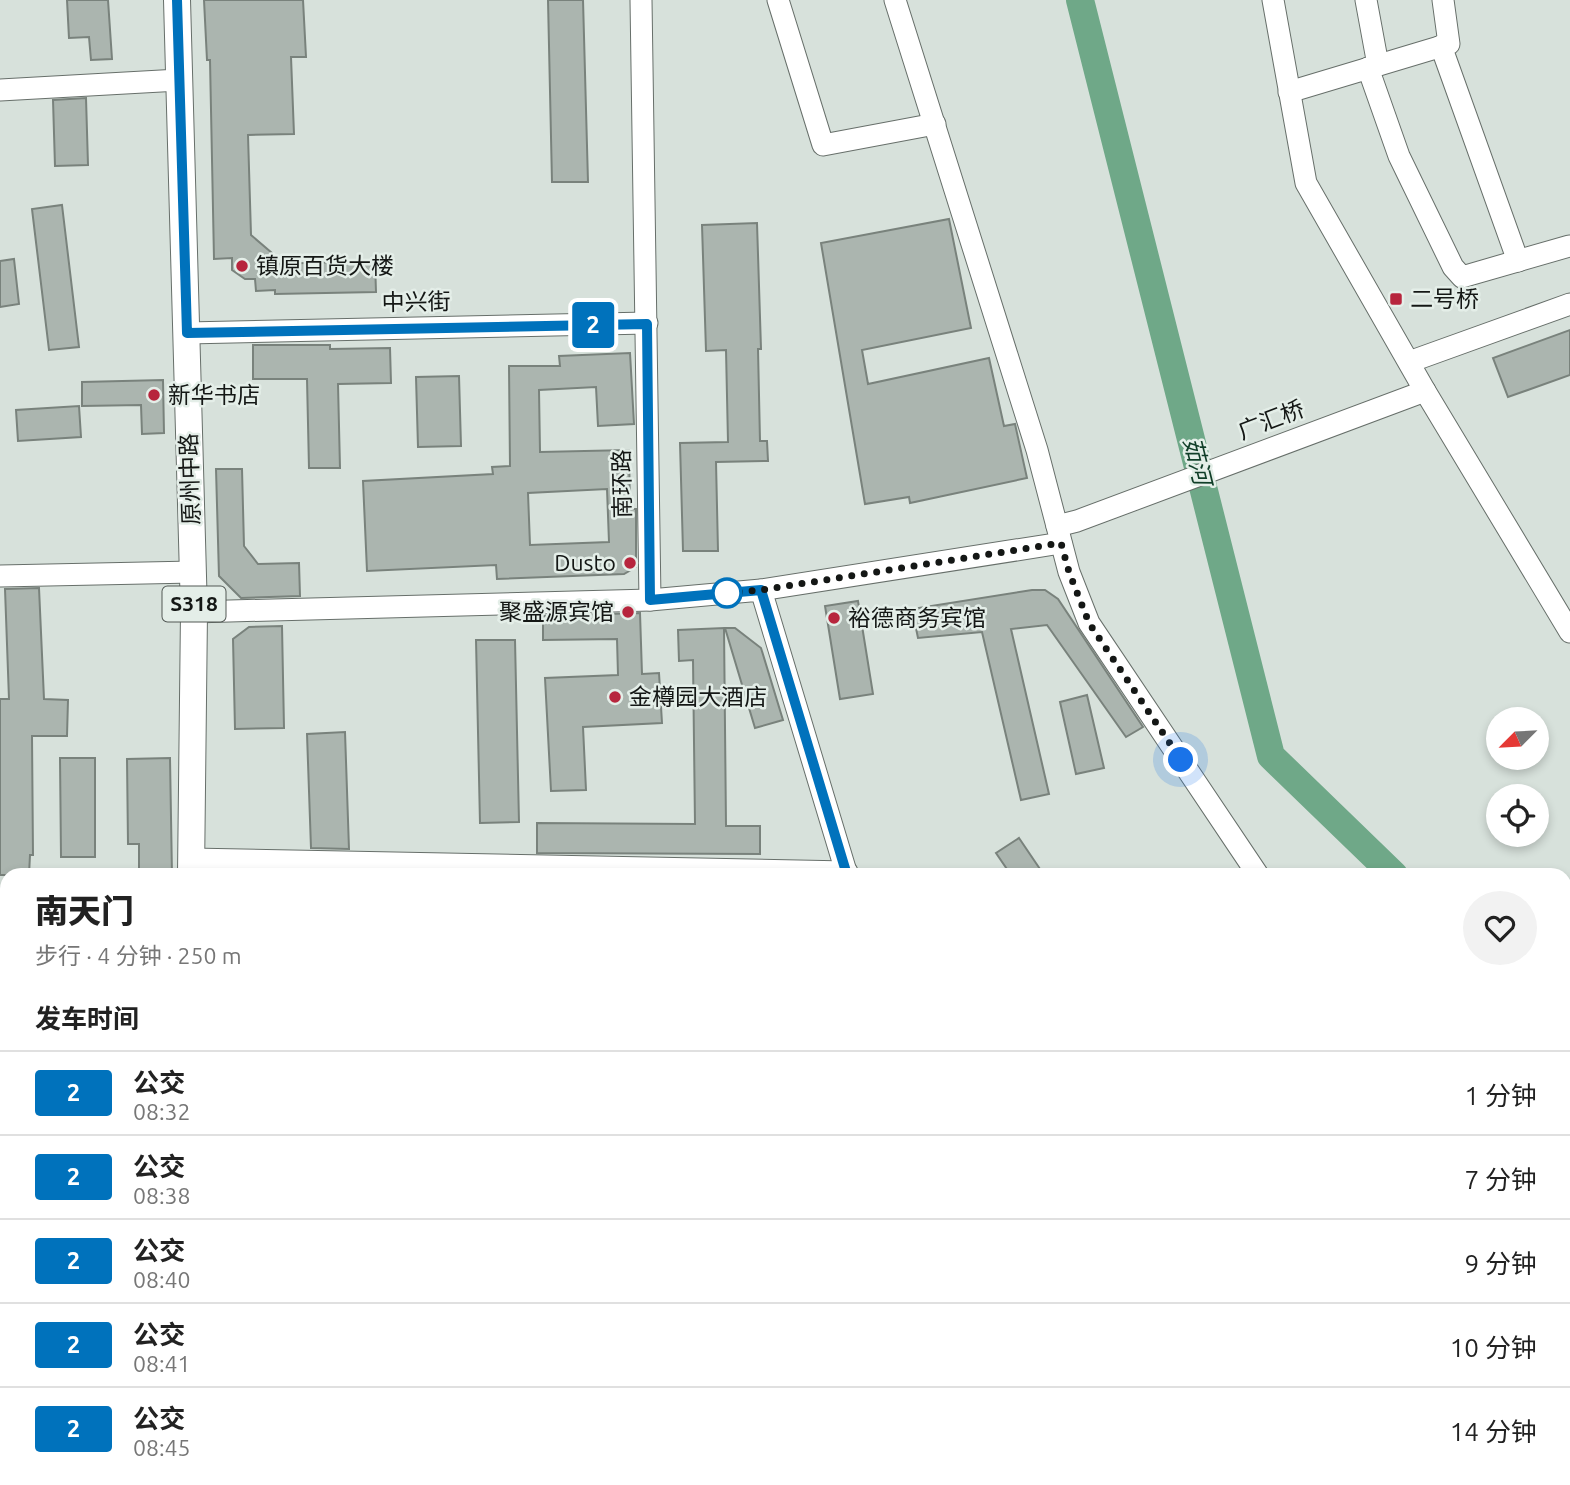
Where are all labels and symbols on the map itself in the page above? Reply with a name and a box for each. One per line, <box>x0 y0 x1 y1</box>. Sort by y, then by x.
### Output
place label: 镇原百货大楼 <box>256 253 394 278</box>
marker: 镇原百货大楼 <box>234 258 250 274</box>
place label: 二号桥 <box>1410 286 1479 311</box>
street label: 中兴街 <box>381 288 451 315</box>
marker: 二号桥 <box>1388 291 1404 307</box>
line badge: 2 <box>570 302 616 348</box>
place label: 新华书店 <box>168 382 260 407</box>
marker: 新华书店 <box>146 387 162 403</box>
street label: 广汇桥 <box>1234 395 1308 444</box>
street label: 原州中路 <box>175 433 204 525</box>
water label: 茹河 <box>1179 434 1217 491</box>
street label: 南环路 <box>608 449 635 519</box>
place label: Dusto <box>554 550 616 575</box>
marker: Dusto <box>622 555 638 571</box>
unlabelled marker <box>712 578 742 608</box>
road number: S318 <box>162 586 226 622</box>
place label: 聚盛源宾馆 <box>499 599 614 624</box>
marker: 聚盛源宾馆 <box>620 604 636 620</box>
place label: 裕德商务宾馆 <box>848 605 986 630</box>
marker: 裕德商务宾馆 <box>826 610 842 626</box>
place label: 金樽园大酒店 <box>629 684 767 709</box>
marker: 金樽园大酒店 <box>607 689 623 705</box>
north arrow <box>1486 707 1549 770</box>
your location <box>1163 742 1198 777</box>

